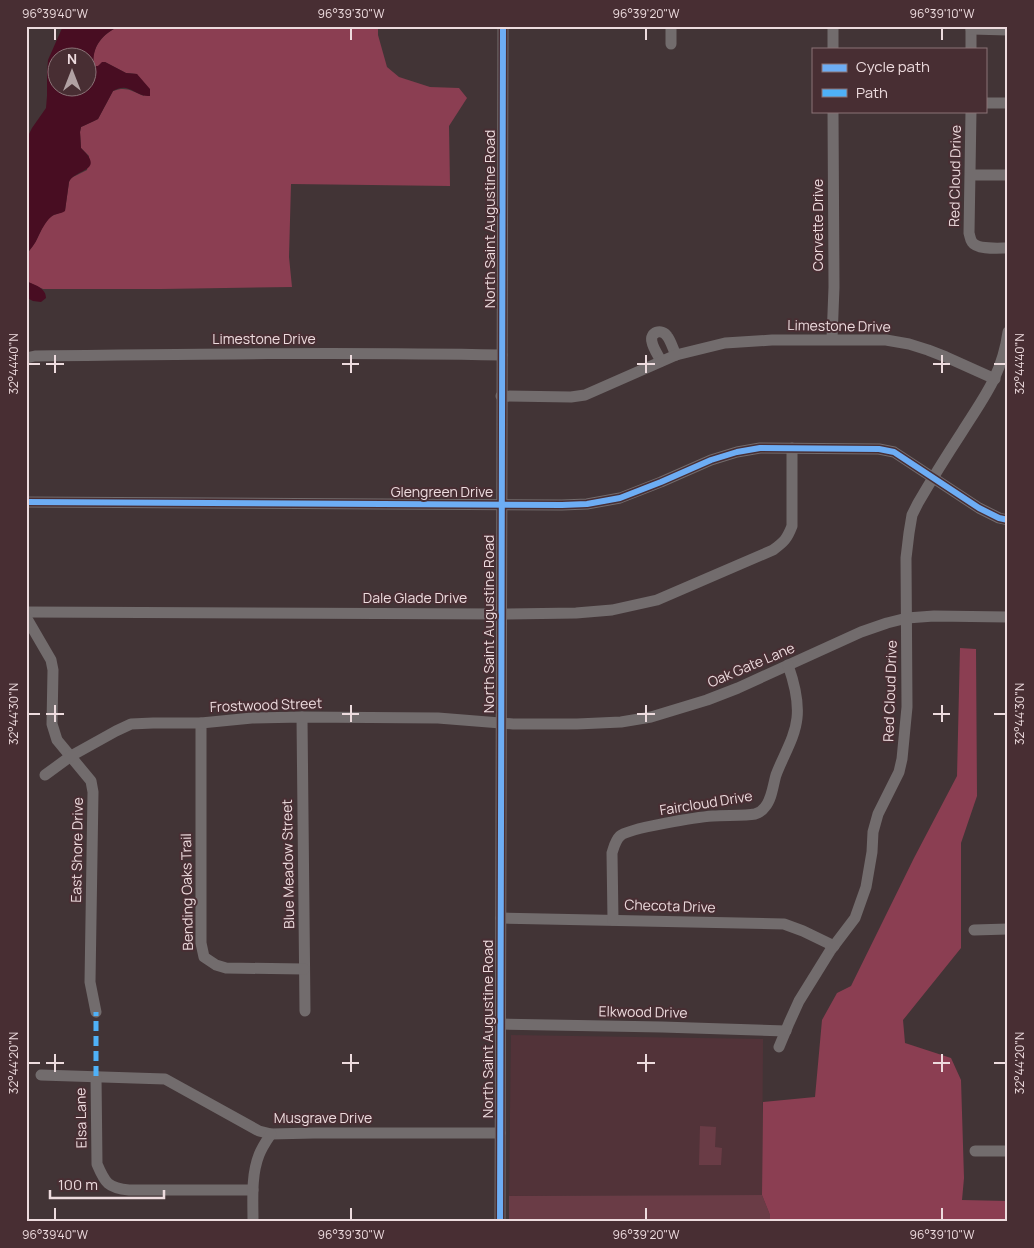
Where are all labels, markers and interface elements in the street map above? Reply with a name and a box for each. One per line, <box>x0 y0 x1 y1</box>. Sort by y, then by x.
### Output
text: 96°39'40"W <box>22 5 89 22</box>
text: 96°39'30"W <box>318 5 385 22</box>
text: 96°39'20"W <box>612 5 680 22</box>
text: 96°39'10"W <box>910 5 975 22</box>
north arrow <box>48 48 98 98</box>
legend <box>812 48 986 112</box>
text: N <box>67 49 77 68</box>
text: Cycle path <box>856 56 930 77</box>
text: Path <box>856 82 888 103</box>
street label: Red Cloud Drive <box>944 125 965 227</box>
street label: North Saint Augustine Road <box>480 130 499 308</box>
street label: Corvette Drive <box>808 179 827 271</box>
street label: Limestone Drive <box>787 315 891 336</box>
street label: Limestone Drive <box>212 329 316 348</box>
text: 32°44'40"N <box>5 333 22 395</box>
text: 32°44'40"N <box>1011 333 1028 395</box>
street label: Glengreen Drive <box>391 482 493 501</box>
street label: North Saint Augustine Road <box>479 535 498 713</box>
street label: Dale Glade Drive <box>363 588 467 607</box>
street label: Oak Gate Lane <box>704 638 797 691</box>
street label: Red Cloud Drive <box>878 640 901 742</box>
text: 32°44'30"N <box>5 683 22 745</box>
text: 32°44'30"N <box>1011 683 1028 745</box>
street label: Frostwood Street <box>209 693 323 716</box>
street label: Faircloud Drive <box>658 786 754 819</box>
street label: East Shore Drive <box>66 797 87 903</box>
street label: Blue Meadow Street <box>277 799 298 929</box>
street label: Bending Oaks Trail <box>176 833 197 951</box>
street label: Checota Drive <box>624 894 716 917</box>
street label: North Saint Augustine Road <box>478 940 497 1118</box>
street label: Elkwood Drive <box>598 1001 688 1022</box>
text: 32°44'20"N <box>5 1032 22 1094</box>
text: 32°44'20"N <box>1011 1032 1028 1094</box>
street label: Elsa Lane <box>70 1088 91 1148</box>
street label: Musgrave Drive <box>274 1108 372 1127</box>
scale bar <box>50 1168 164 1200</box>
text: 100 m <box>58 1174 98 1195</box>
text: 96°39'40"W <box>22 1226 89 1243</box>
text: 96°39'30"W <box>318 1226 385 1243</box>
text: 96°39'20"W <box>612 1226 680 1243</box>
text: 96°39'10"W <box>910 1226 975 1243</box>

